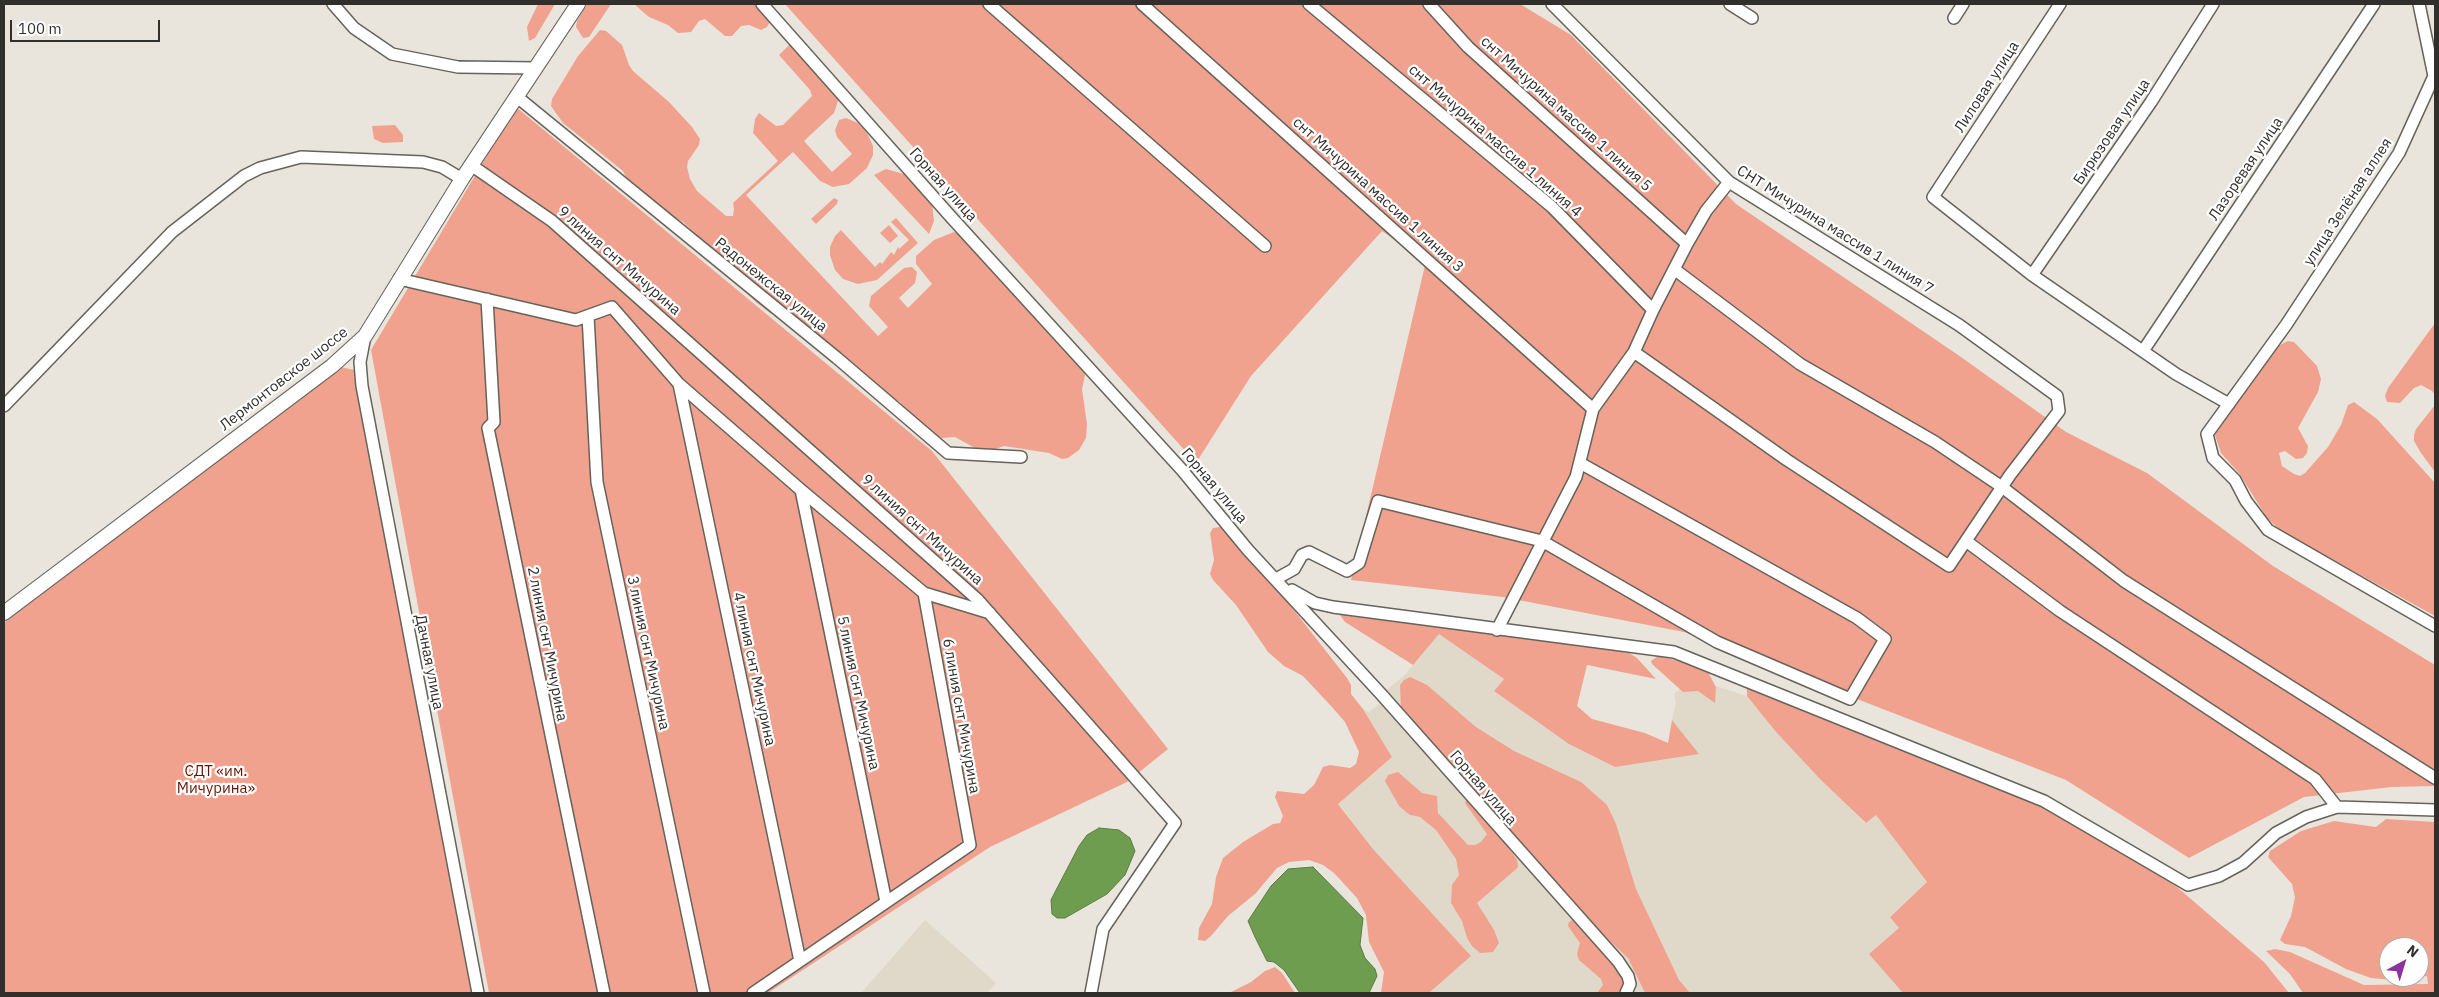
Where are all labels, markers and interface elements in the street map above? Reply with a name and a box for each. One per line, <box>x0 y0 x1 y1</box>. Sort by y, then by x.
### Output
scale bar <box>12 10 162 42</box>
text: 100 m <box>18 19 62 38</box>
street label: снт Мичурина массив 1 линия 5 <box>1477 32 1655 196</box>
street label: Лиловая улица <box>1951 38 2023 136</box>
street label: снт Мичурина массив 1 линия 4 <box>1405 61 1585 221</box>
street label: Бирюзовая улица <box>2070 76 2154 188</box>
street label: снт Мичурина массив 1 линия 3 <box>1289 113 1467 277</box>
street label: Лазоревая улица <box>2205 114 2287 224</box>
street label: улица Зелёная аллея <box>2300 135 2396 269</box>
street label: Горная улица <box>905 144 981 226</box>
street label: СНТ Мичурина массив 1 линия 7 <box>1733 162 1937 298</box>
street label: 9 линия снт Мичурина <box>554 203 684 319</box>
street label: Радонежская улица <box>711 234 831 336</box>
street label: Лермонтовское шоссе <box>216 323 352 435</box>
street label: Горная улица <box>1177 445 1251 527</box>
street label: 9 линия снт Мичурина <box>858 471 986 589</box>
street label: 2 линия снт Мичурина <box>523 565 571 723</box>
street label: 3 линия снт Мичурина <box>623 574 673 732</box>
street label: 4 линия снт Мичурина <box>729 590 779 748</box>
street label: Дачная улица <box>411 613 447 711</box>
street label: 5 линия снт Мичурина <box>833 614 883 772</box>
street label: 6 линия снт Мичурина <box>939 637 983 795</box>
street label: Горная улица <box>1446 747 1520 829</box>
park label: СДТ «им. Мичурина» <box>177 763 255 798</box>
north arrow <box>2379 937 2429 987</box>
text: N <box>2403 941 2422 961</box>

